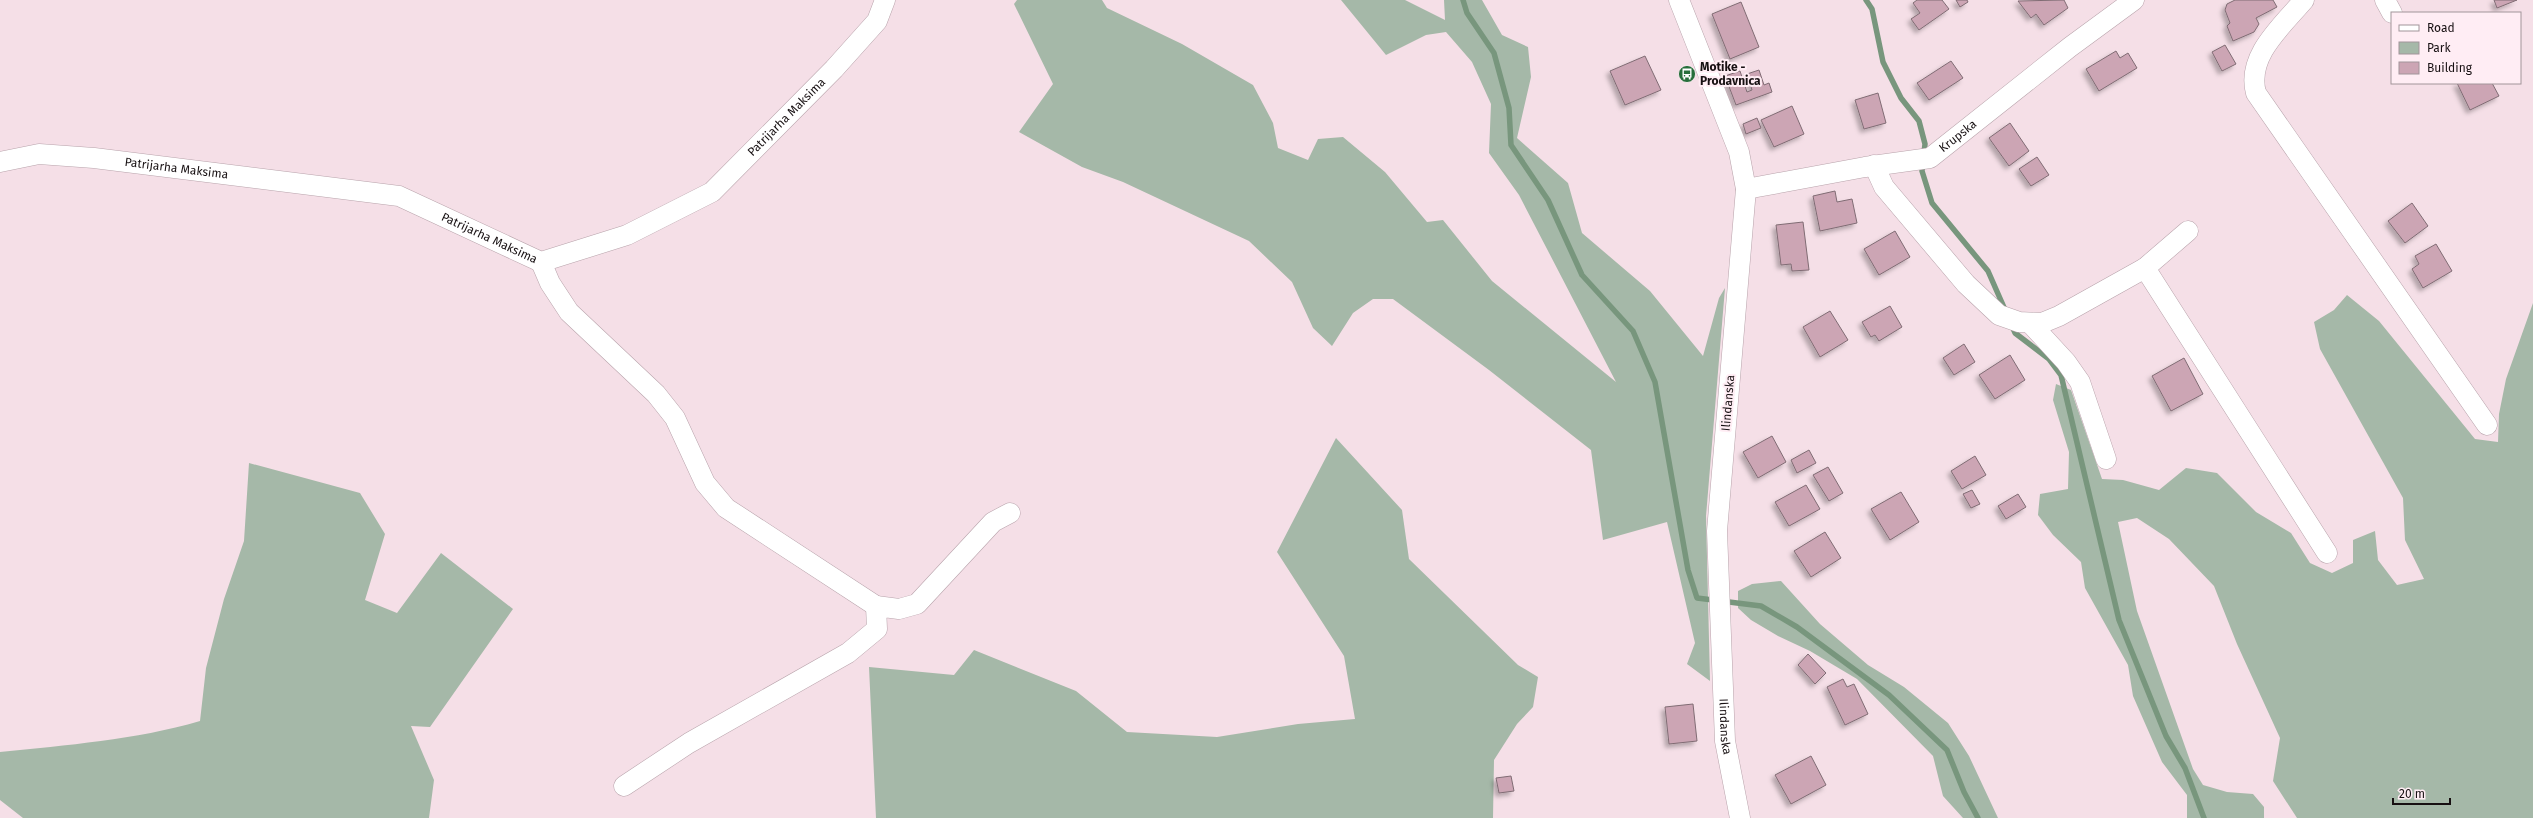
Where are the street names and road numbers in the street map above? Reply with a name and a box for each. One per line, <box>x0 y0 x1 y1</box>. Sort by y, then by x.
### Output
street label: Patrijarha Maksima <box>745 75 828 159</box>
street label: Krupska <box>1936 117 1979 155</box>
street label: Patrijarha Maksima <box>124 155 229 182</box>
street label: Patrijarha Maksima <box>439 210 540 266</box>
street label: Ilindanska <box>1719 374 1737 432</box>
street label: Ilindanska <box>1716 698 1734 756</box>

